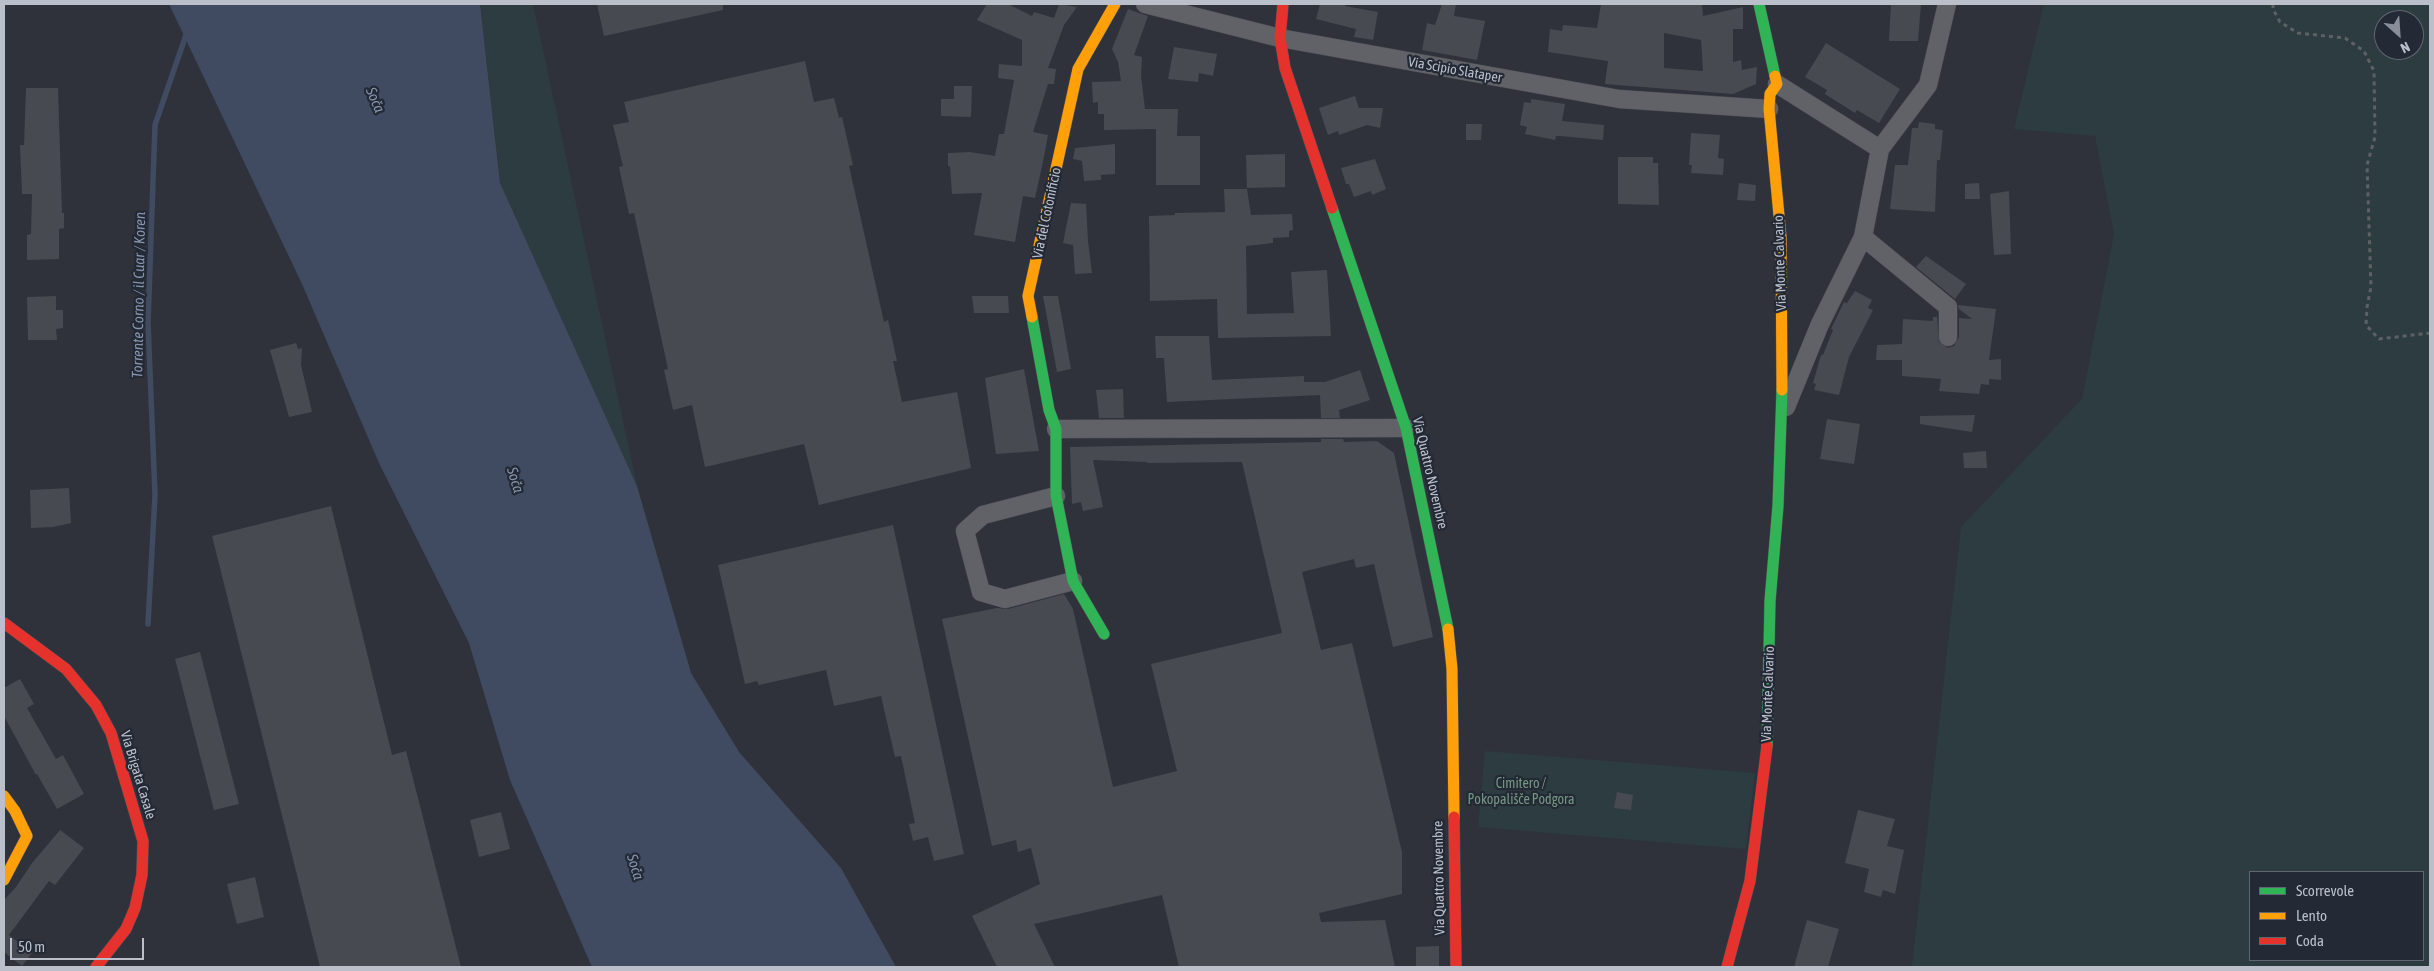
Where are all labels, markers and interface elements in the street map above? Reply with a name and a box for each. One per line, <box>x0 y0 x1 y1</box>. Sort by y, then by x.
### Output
north arrow <box>2374 10 2424 60</box>
text: N <box>2398 39 2412 57</box>
street label: Via Scipio Slataper <box>1407 53 1503 87</box>
water label: Soča <box>362 85 388 115</box>
street label: Via del Cotonificio <box>1029 166 1065 260</box>
water label: Torrente Corno / il Cuar / Koren <box>129 212 149 378</box>
street label: Via Monte Calvario <box>1770 215 1790 311</box>
street label: Via Quattro Novembre <box>1409 415 1451 531</box>
water label: Soča <box>503 465 527 495</box>
street label: Via Monte Calvario <box>1758 646 1778 742</box>
street label: Via Brigata Casale <box>117 729 159 821</box>
park label: Cimitero / Pokopališče Podgora <box>1468 776 1574 809</box>
street label: Via Quattro Novembre <box>1430 821 1448 935</box>
water label: Soča <box>623 852 647 882</box>
legend <box>2249 871 2424 961</box>
text: Scorrevole <box>2296 882 2354 899</box>
text: Lento <box>2296 907 2327 924</box>
scale bar <box>12 928 146 960</box>
text: Coda <box>2296 932 2324 949</box>
text: 50 m <box>18 938 45 955</box>

